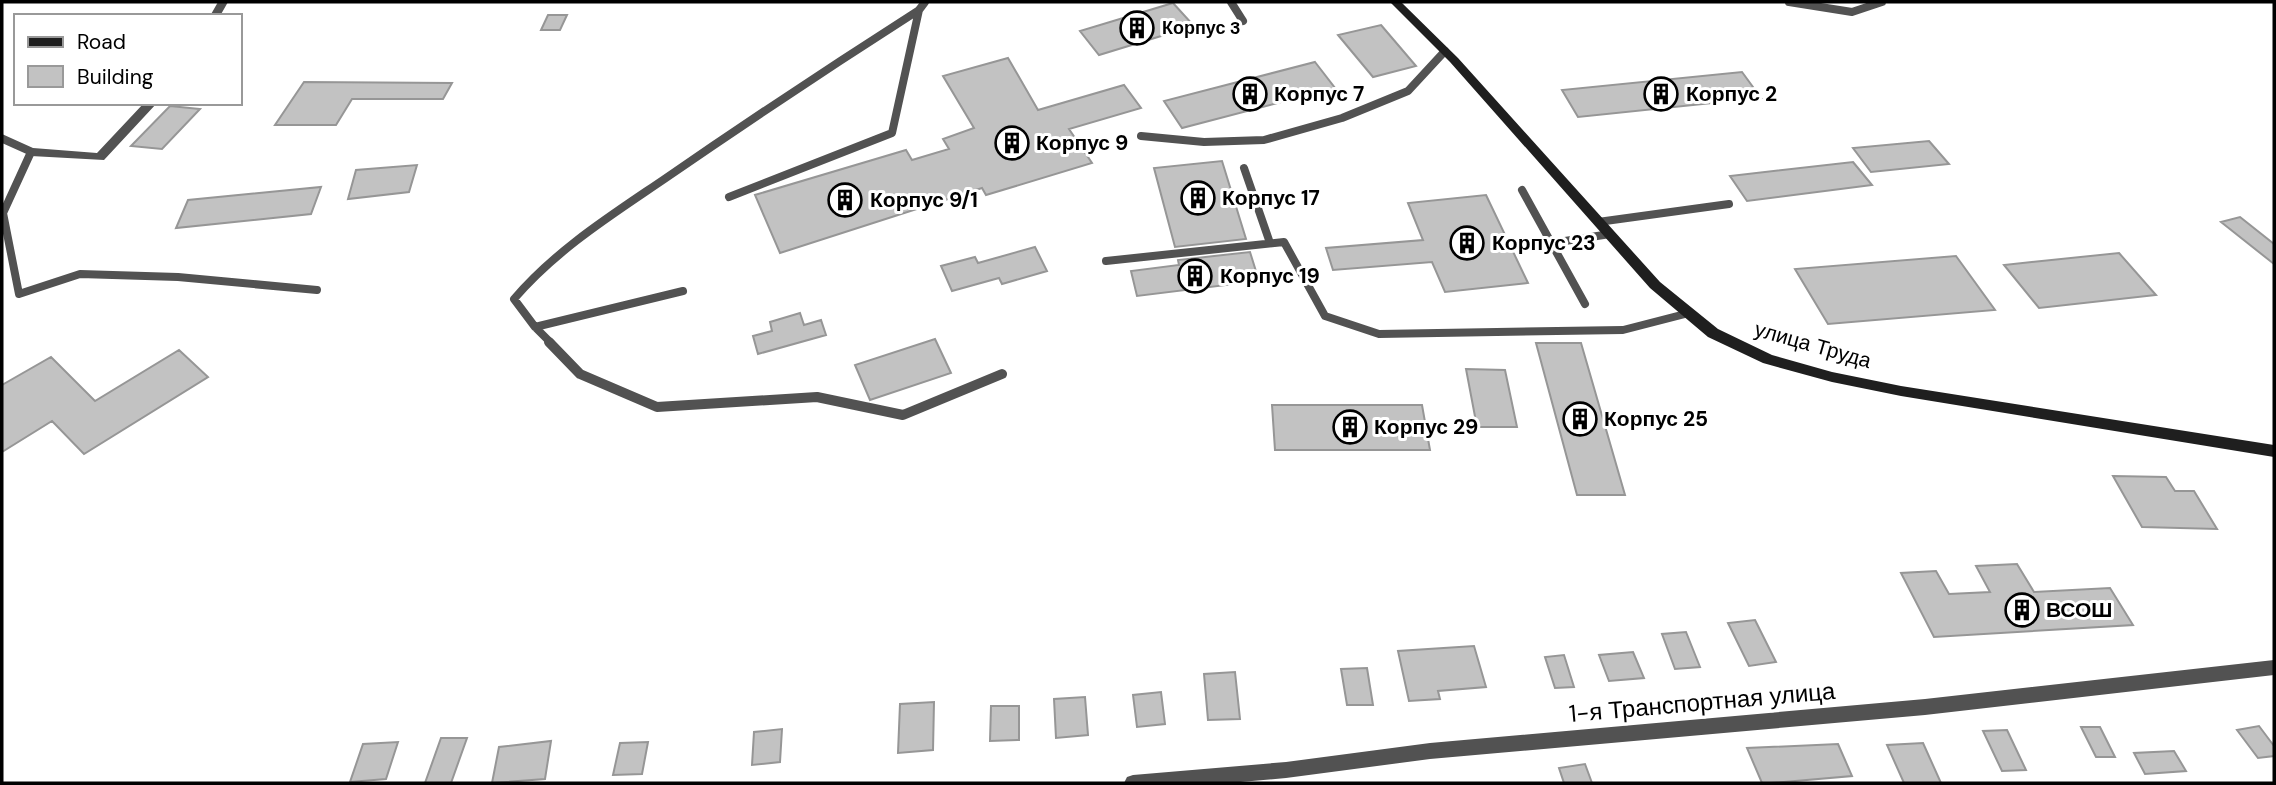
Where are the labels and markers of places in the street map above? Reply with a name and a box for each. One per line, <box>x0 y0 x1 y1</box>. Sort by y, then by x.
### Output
building icon: Корпус 3 <box>1118 9 1156 47</box>
place label: Корпус 3 <box>1162 16 1241 40</box>
building icon: Корпус 7 <box>1231 75 1269 113</box>
building icon: Корпус 2 <box>1642 75 1680 113</box>
place label: Корпус 7 <box>1274 80 1364 108</box>
place label: Корпус 2 <box>1686 80 1777 108</box>
building icon: Корпус 9 <box>993 124 1031 162</box>
place label: Корпус 9 <box>1036 129 1128 157</box>
building icon: Корпус 17 <box>1179 179 1217 217</box>
building icon: Корпус 9/1 <box>826 181 864 219</box>
place label: Корпус 17 <box>1222 184 1320 212</box>
place label: Корпус 9/1 <box>870 186 978 214</box>
building icon: Корпус 23 <box>1448 224 1486 262</box>
place label: Корпус 23 <box>1492 229 1596 257</box>
building icon: Корпус 19 <box>1176 257 1214 295</box>
place label: Корпус 19 <box>1220 262 1320 290</box>
building icon: Корпус 25 <box>1561 400 1599 438</box>
place label: Корпус 25 <box>1604 405 1708 433</box>
building icon: Корпус 29 <box>1331 408 1369 446</box>
place label: Корпус 29 <box>1374 413 1478 441</box>
building icon: ВСОШ <box>2003 591 2041 629</box>
place label: ВСОШ <box>2046 596 2112 624</box>

